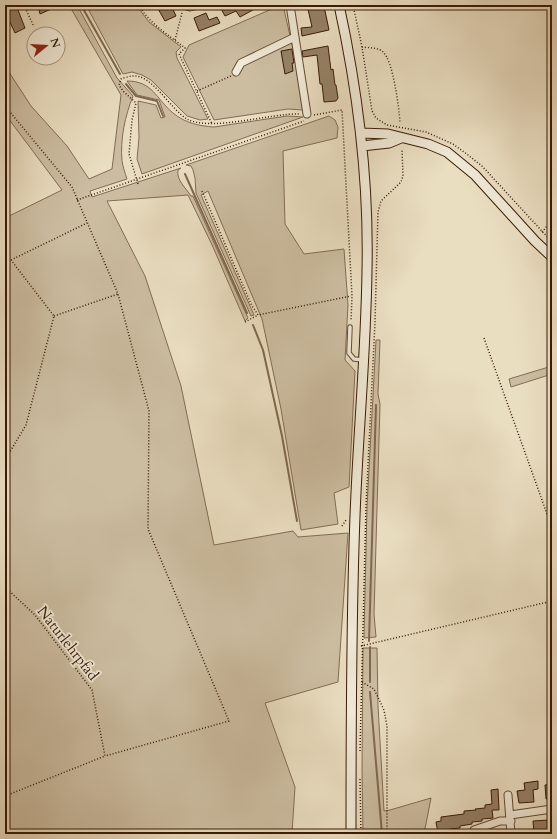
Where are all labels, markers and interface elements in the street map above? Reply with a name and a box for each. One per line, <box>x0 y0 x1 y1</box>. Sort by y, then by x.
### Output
north arrow <box>26 26 66 66</box>
text: N <box>46 36 64 50</box>
street label: Naturlehrpfad <box>33 602 103 684</box>

